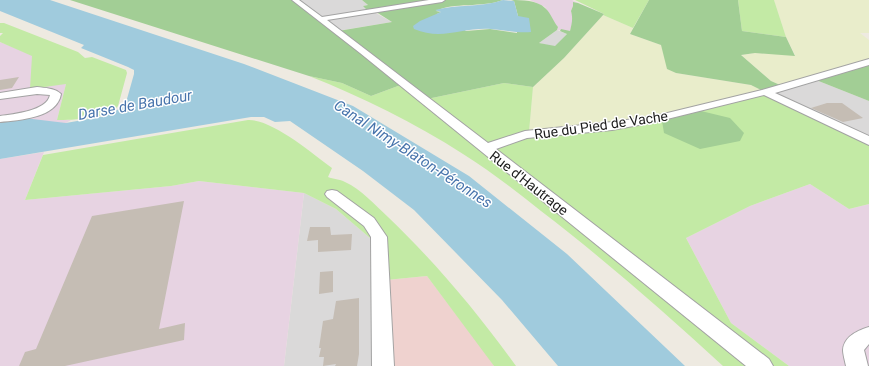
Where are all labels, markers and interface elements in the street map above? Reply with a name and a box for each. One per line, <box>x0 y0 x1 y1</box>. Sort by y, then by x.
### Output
water label: Darse de Baudour <box>77 86 194 124</box>
water label: Canal Nimy-Blaton-Péronnes <box>331 96 495 212</box>
street label: Rue du Pied de Vache <box>533 108 669 142</box>
street label: Rue d'Hautrage <box>487 147 571 219</box>

